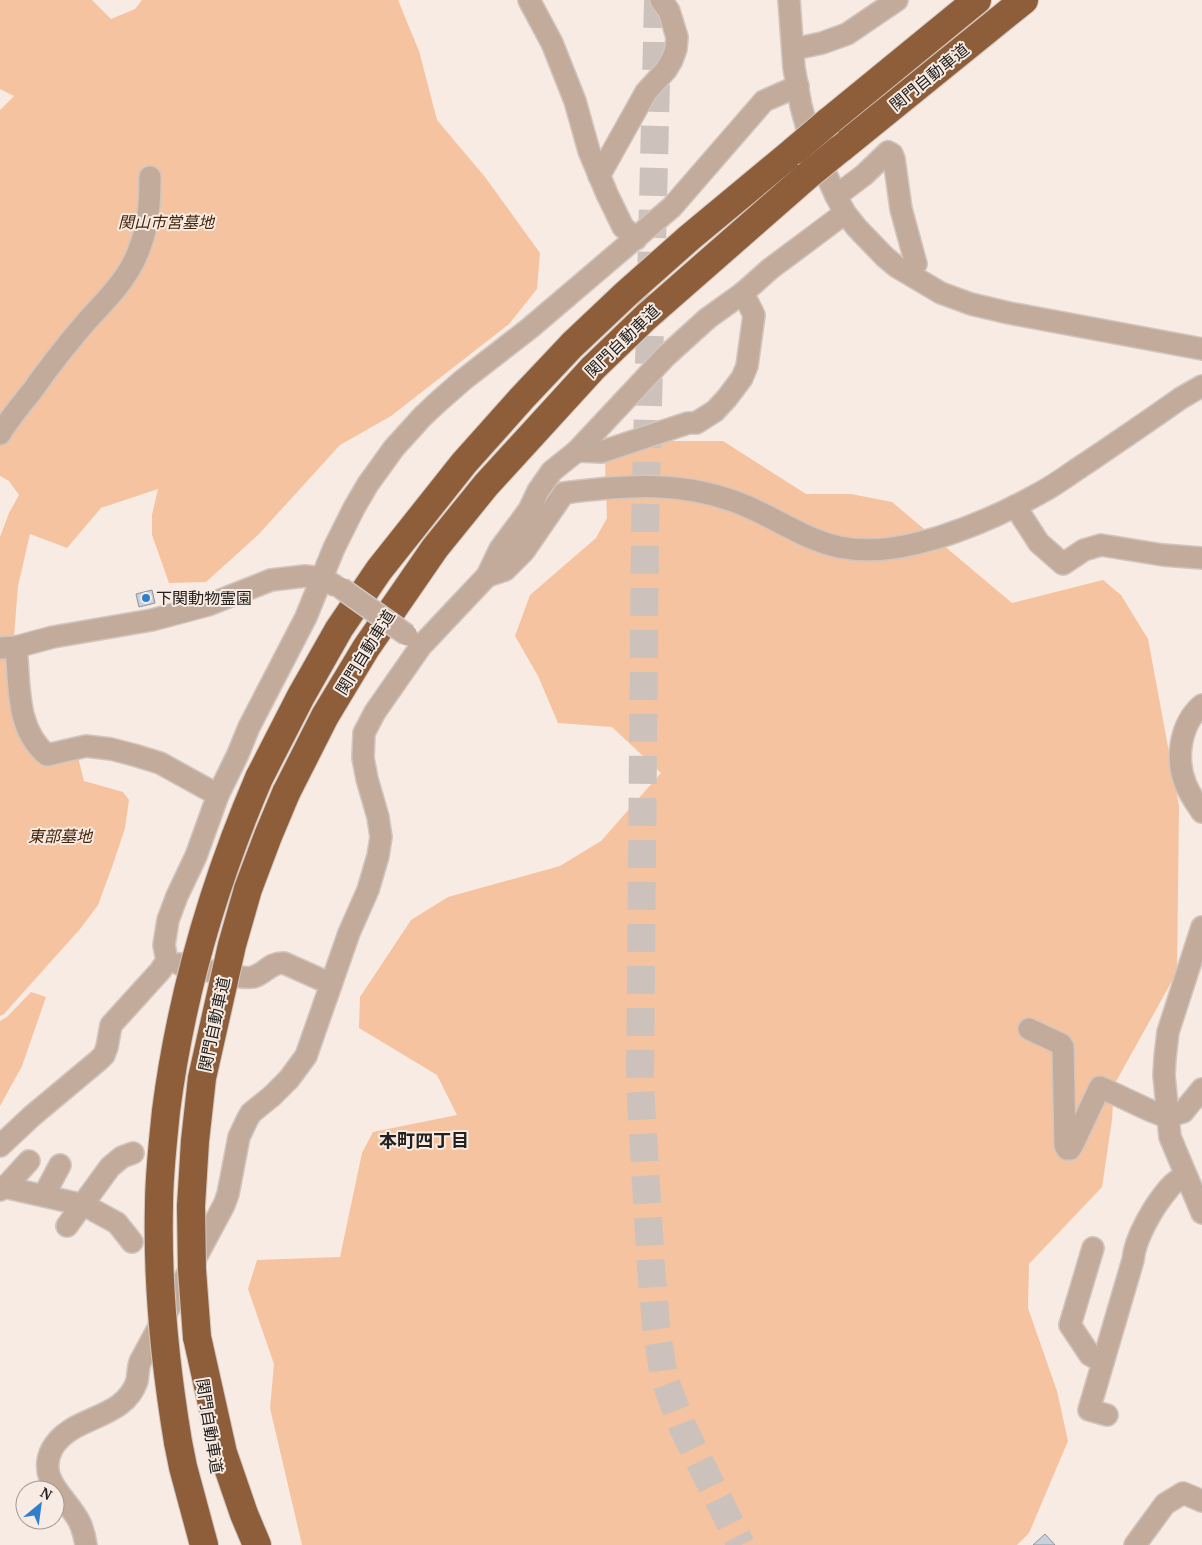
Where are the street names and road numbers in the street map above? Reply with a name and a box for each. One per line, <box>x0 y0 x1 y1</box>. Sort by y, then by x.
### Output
street label: 関門自動車道 <box>885 38 973 116</box>
street label: 関門自動車道 <box>580 300 664 382</box>
street label: 関門自動車道 <box>330 605 400 699</box>
street label: 関門自動車道 <box>193 975 235 1073</box>
street label: 関門自動車道 <box>192 1377 228 1475</box>

